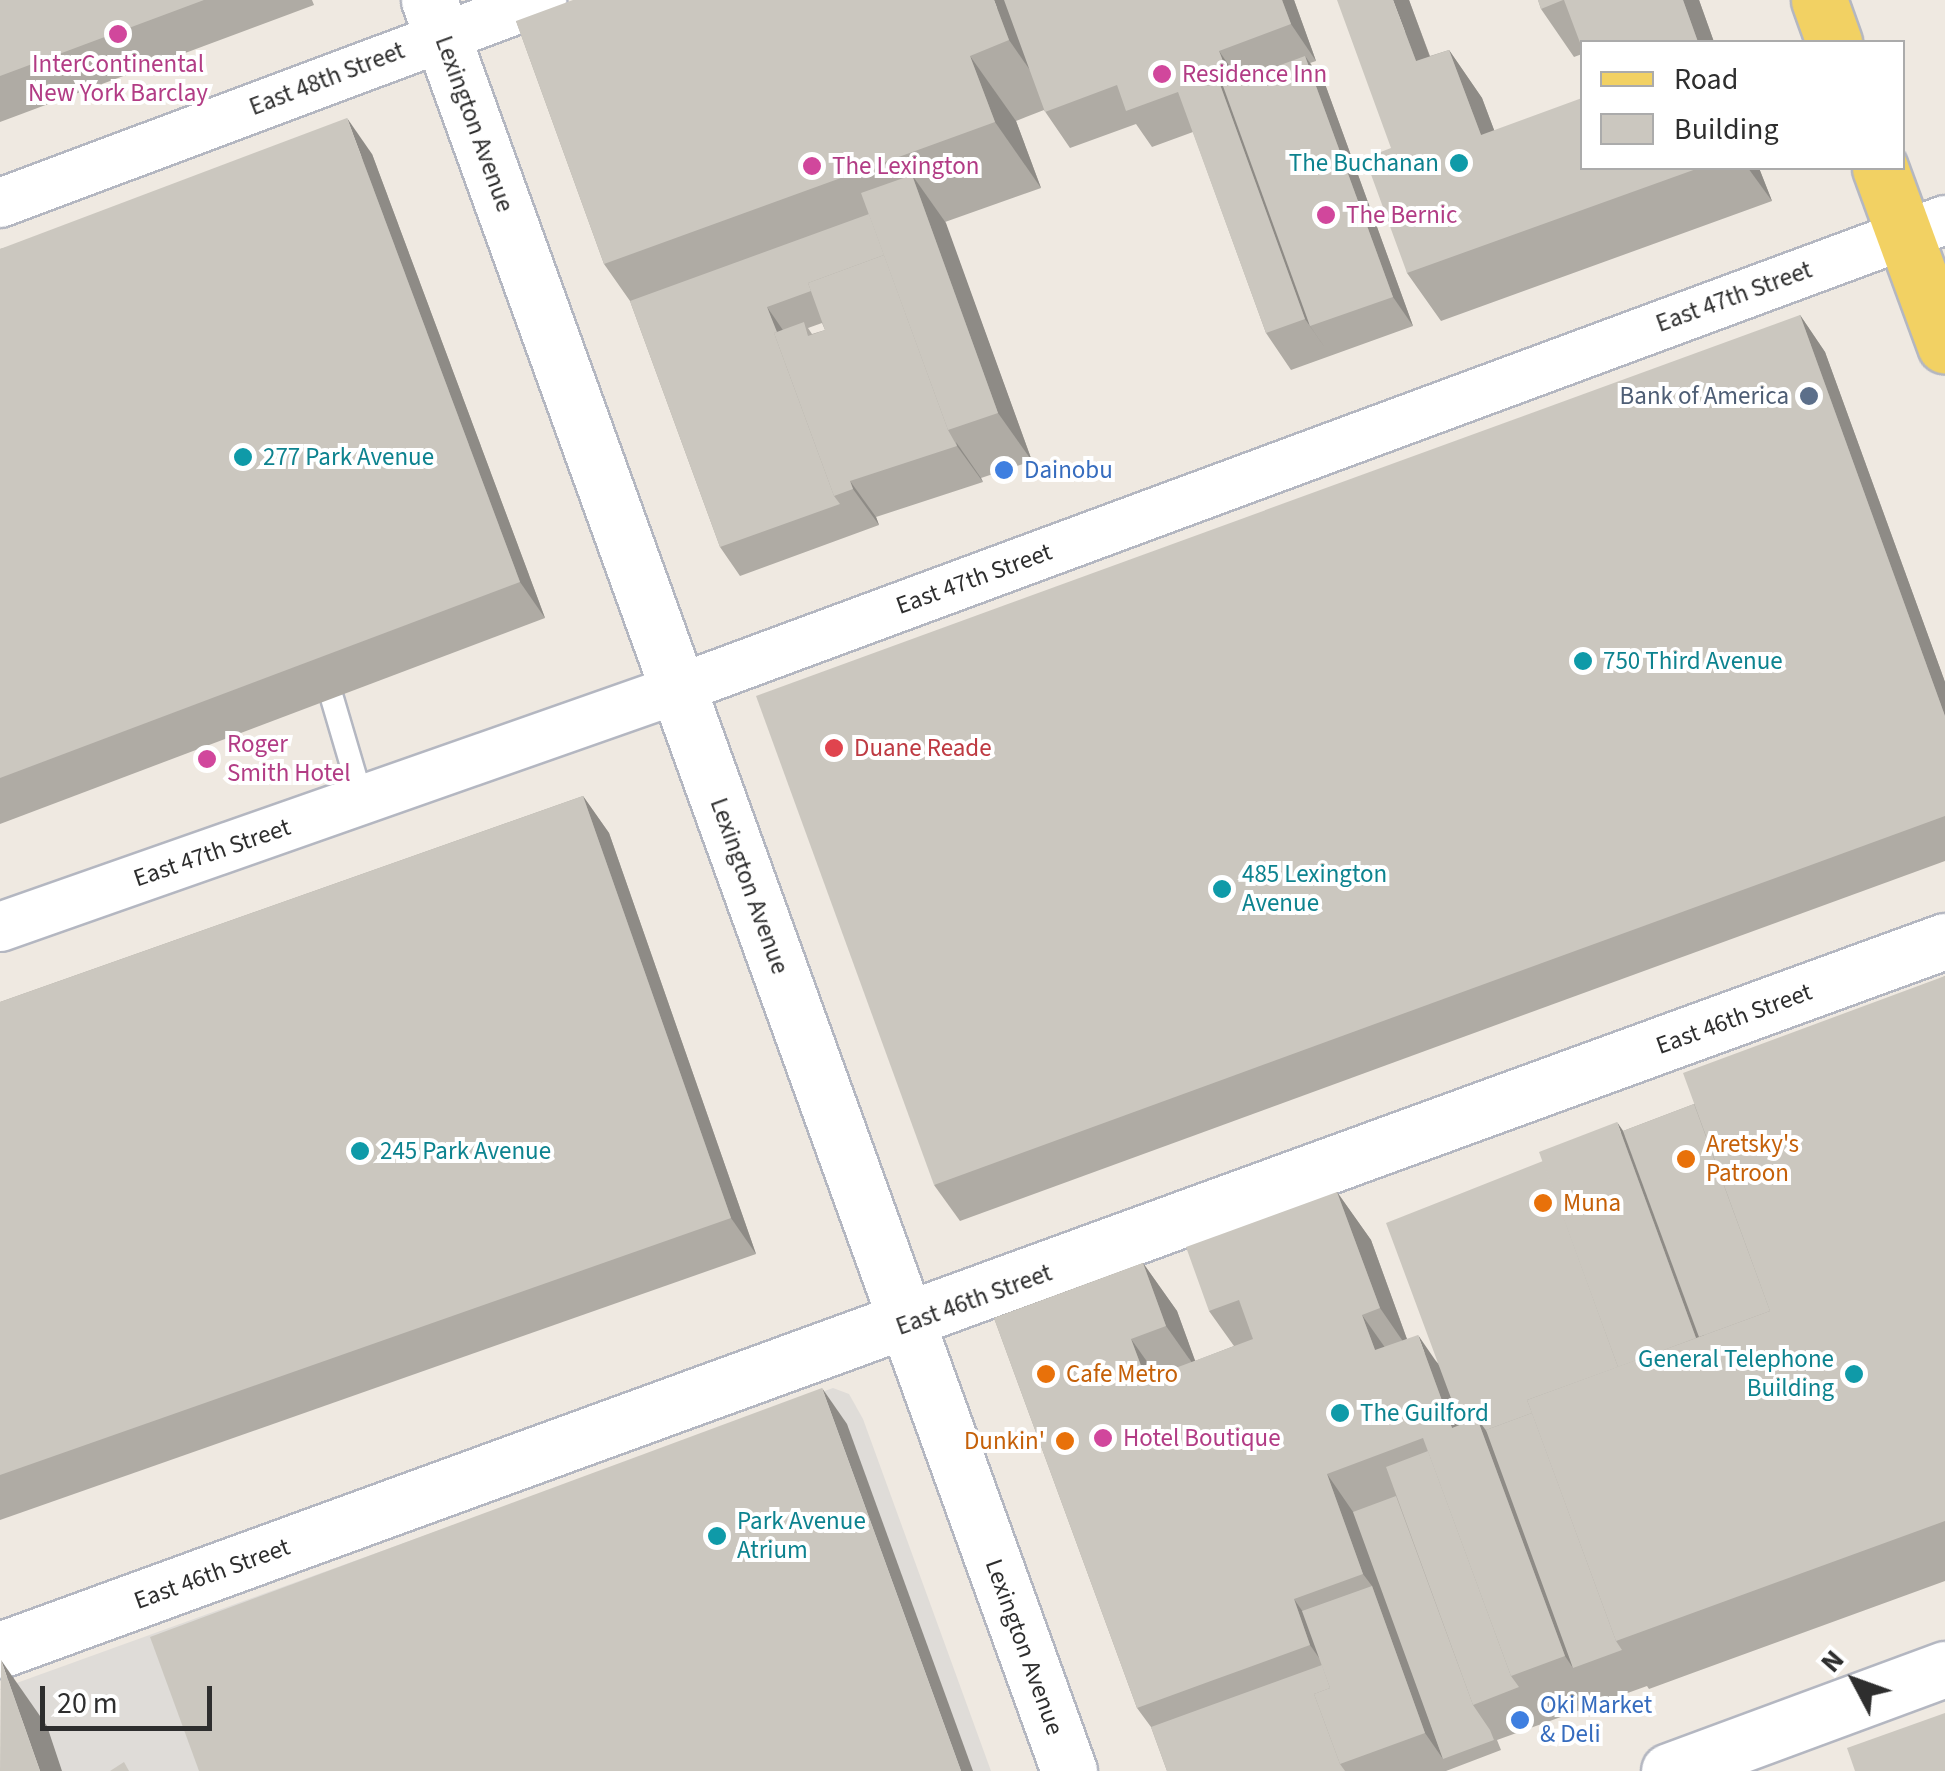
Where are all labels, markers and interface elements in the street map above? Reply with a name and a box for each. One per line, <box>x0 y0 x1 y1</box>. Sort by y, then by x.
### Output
marker: InterContinental New York Barclay <box>107 23 129 45</box>
street label: Lexington Avenue <box>428 32 520 216</box>
street label: East 48th Street <box>245 36 409 122</box>
legend <box>1580 40 1905 170</box>
place label: InterContinental New York Barclay <box>28 50 208 109</box>
text: Road <box>1674 58 1738 101</box>
place label: Residence Inn <box>1182 59 1327 89</box>
marker: Residence Inn <box>1151 63 1173 85</box>
text: Building <box>1674 108 1779 151</box>
place label: The Buchanan <box>1289 148 1439 178</box>
place label: The Lexington <box>832 151 979 181</box>
marker: The Buchanan <box>1448 152 1470 174</box>
marker: The Lexington <box>801 155 823 177</box>
place label: The Bernic <box>1346 200 1457 230</box>
marker: The Bernic <box>1315 204 1337 226</box>
street label: East 47th Street <box>1652 255 1816 339</box>
place label: Bank of America <box>1620 381 1789 411</box>
marker: Bank of America <box>1798 385 1820 407</box>
place label: 277 Park Avenue <box>263 442 434 472</box>
marker: 277 Park Avenue <box>232 446 254 468</box>
place label: Dainobu <box>1024 455 1113 485</box>
marker: Dainobu <box>993 459 1015 481</box>
street label: East 47th Street <box>892 537 1056 621</box>
place label: 750 Third Avenue <box>1603 646 1783 676</box>
marker: 750 Third Avenue <box>1572 650 1594 672</box>
place label: Roger Smith Hotel <box>227 730 351 789</box>
place label: Duane Reade <box>854 733 992 763</box>
marker: Duane Reade <box>823 737 845 759</box>
marker: Roger Smith Hotel <box>196 748 218 770</box>
street label: Lexington Avenue <box>703 794 795 978</box>
street label: East 47th Street <box>130 812 294 894</box>
place label: 485 Lexington Avenue <box>1242 860 1387 919</box>
marker: 485 Lexington Avenue <box>1211 878 1233 900</box>
street label: East 46th Street <box>1652 977 1816 1061</box>
place label: Aretsky's Patroon <box>1706 1130 1799 1189</box>
place label: 245 Park Avenue <box>380 1136 551 1166</box>
marker: 245 Park Avenue <box>349 1140 371 1162</box>
marker: Aretsky's Patroon <box>1675 1148 1697 1170</box>
place label: Muna <box>1563 1188 1621 1218</box>
marker: Muna <box>1532 1192 1554 1214</box>
street label: East 46th Street <box>892 1258 1056 1342</box>
place label: General Telephone Building <box>1638 1345 1834 1404</box>
place label: Cafe Metro <box>1066 1359 1178 1389</box>
marker: Cafe Metro <box>1035 1363 1057 1385</box>
marker: General Telephone Building <box>1843 1363 1865 1385</box>
place label: The Guilford <box>1360 1398 1489 1428</box>
marker: The Guilford <box>1329 1402 1351 1424</box>
place label: Hotel Boutique <box>1123 1423 1281 1453</box>
place label: Dunkin' <box>964 1426 1045 1456</box>
marker: Hotel Boutique <box>1092 1427 1114 1449</box>
marker: Dunkin' <box>1054 1430 1076 1452</box>
place label: Park Avenue Atrium <box>737 1507 866 1566</box>
marker: Park Avenue Atrium <box>706 1525 728 1547</box>
street label: East 46th Street <box>130 1532 294 1616</box>
street label: Lexington Avenue <box>978 1555 1070 1739</box>
north arrow <box>1805 1631 1905 1731</box>
text: N <box>1811 1641 1854 1681</box>
scale bar <box>45 1666 218 1728</box>
text: 20 m <box>57 1682 118 1725</box>
place label: Oki Market & Deli <box>1540 1691 1652 1750</box>
marker: Oki Market & Deli <box>1509 1709 1531 1731</box>

